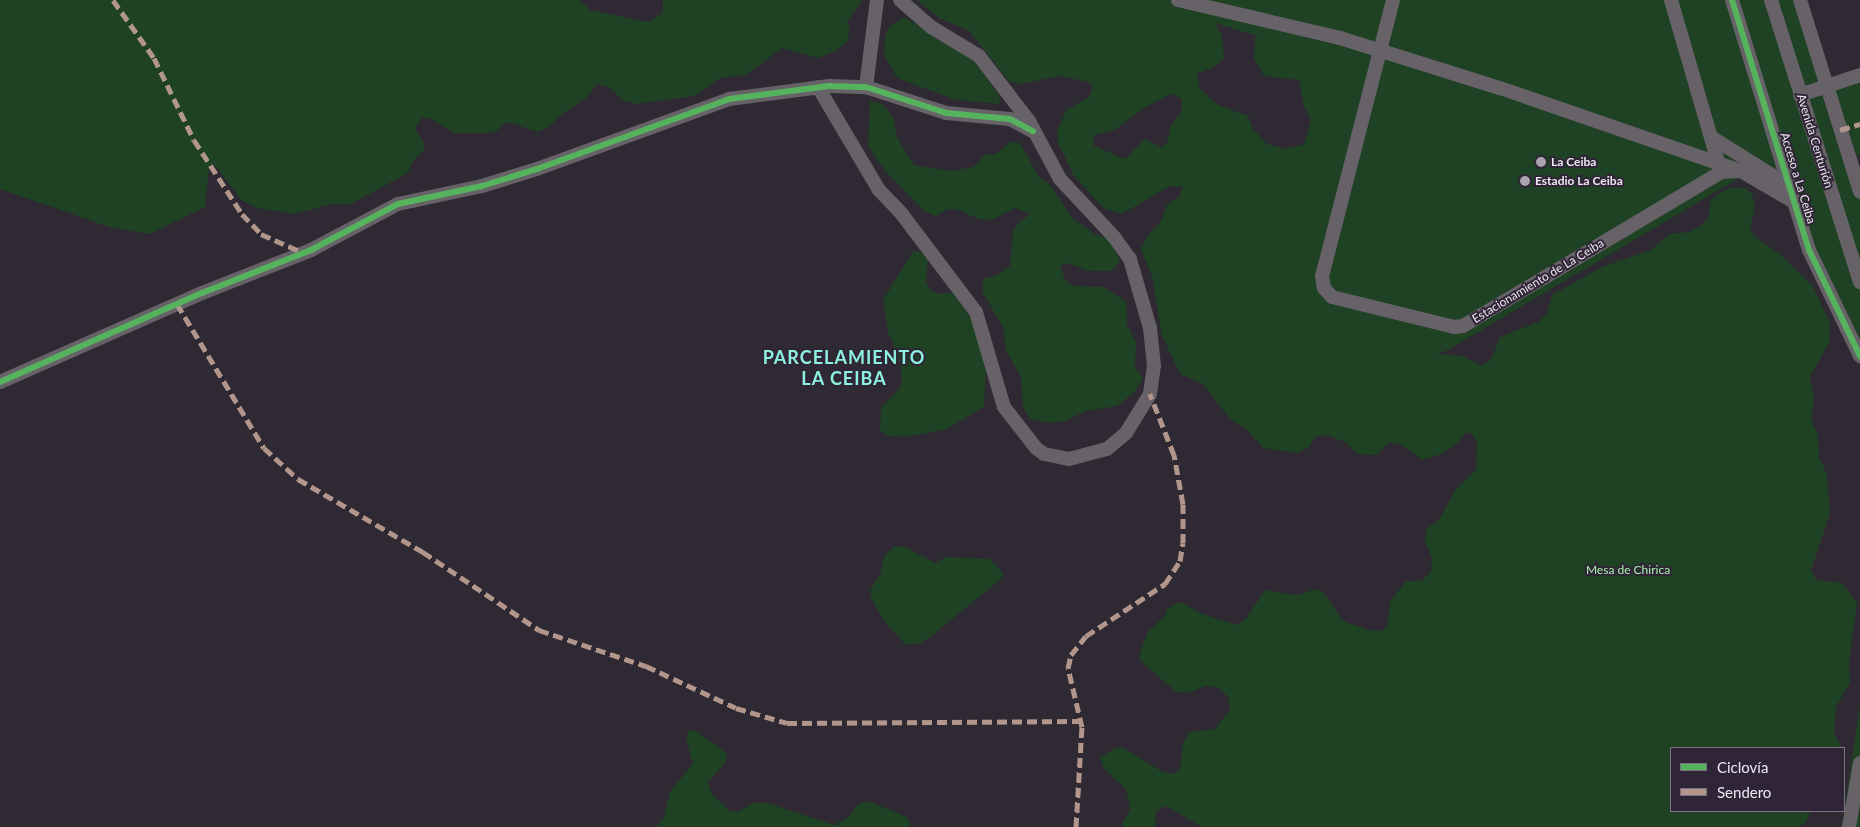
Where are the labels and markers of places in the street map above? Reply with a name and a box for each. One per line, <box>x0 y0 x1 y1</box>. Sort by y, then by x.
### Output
place label: La Ceiba <box>1551 155 1596 169</box>
marker: La Ceiba <box>1535 156 1547 168</box>
place label: Estadio La Ceiba <box>1535 174 1623 188</box>
marker: Estadio La Ceiba <box>1519 175 1531 187</box>

